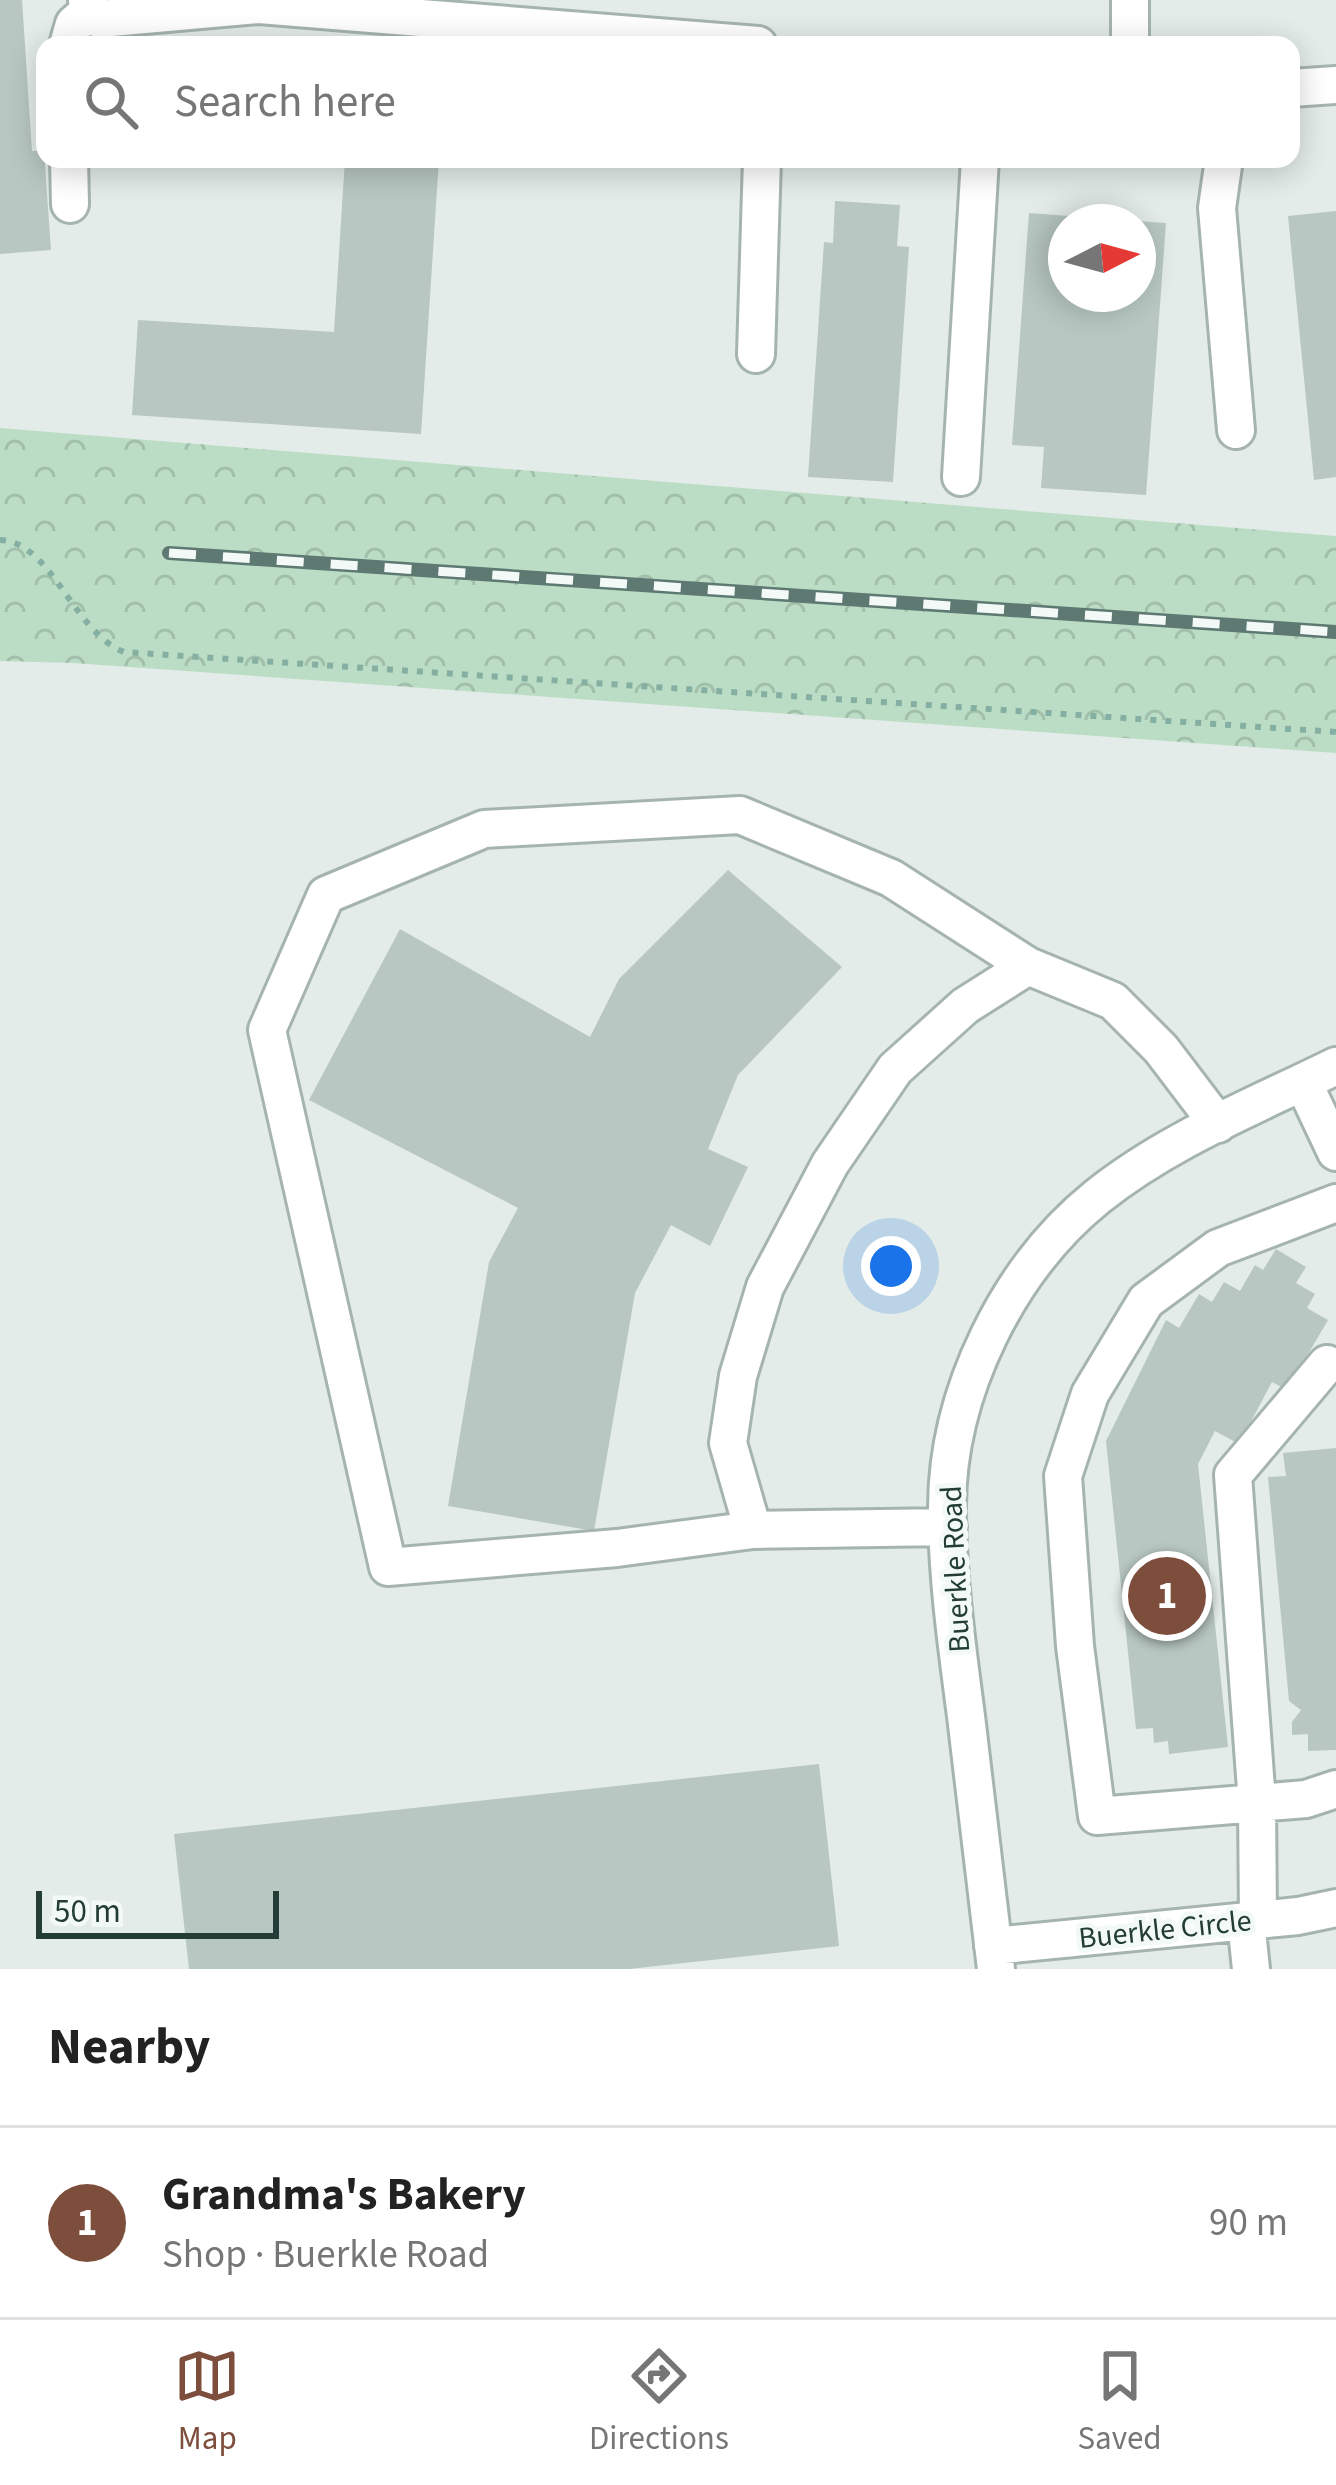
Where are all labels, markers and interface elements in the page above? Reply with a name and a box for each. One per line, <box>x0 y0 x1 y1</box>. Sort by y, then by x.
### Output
search box <box>36 36 1300 168</box>
icon: search <box>78 69 144 135</box>
text: Search here <box>174 70 396 134</box>
north arrow <box>1048 204 1156 312</box>
your location <box>861 1236 921 1296</box>
street label: Buerkle Road <box>930 1484 981 1654</box>
pin: 1 <box>1128 1551 1206 1641</box>
scale bar <box>36 1885 279 1938</box>
text: 50 m <box>54 1888 121 1935</box>
street label: Buerkle Circle <box>1077 1899 1254 1960</box>
text: Nearby <box>48 2011 210 2083</box>
text: Grandma's Bakery <box>162 2163 526 2227</box>
text: 1 <box>77 2195 97 2251</box>
text: 90 m <box>1209 2195 1288 2251</box>
text: Shop · Buerkle Road <box>162 2227 489 2283</box>
tab: Map <box>174 2343 240 2462</box>
tab: Directions <box>589 2343 729 2462</box>
tab: Saved <box>1077 2343 1162 2462</box>

